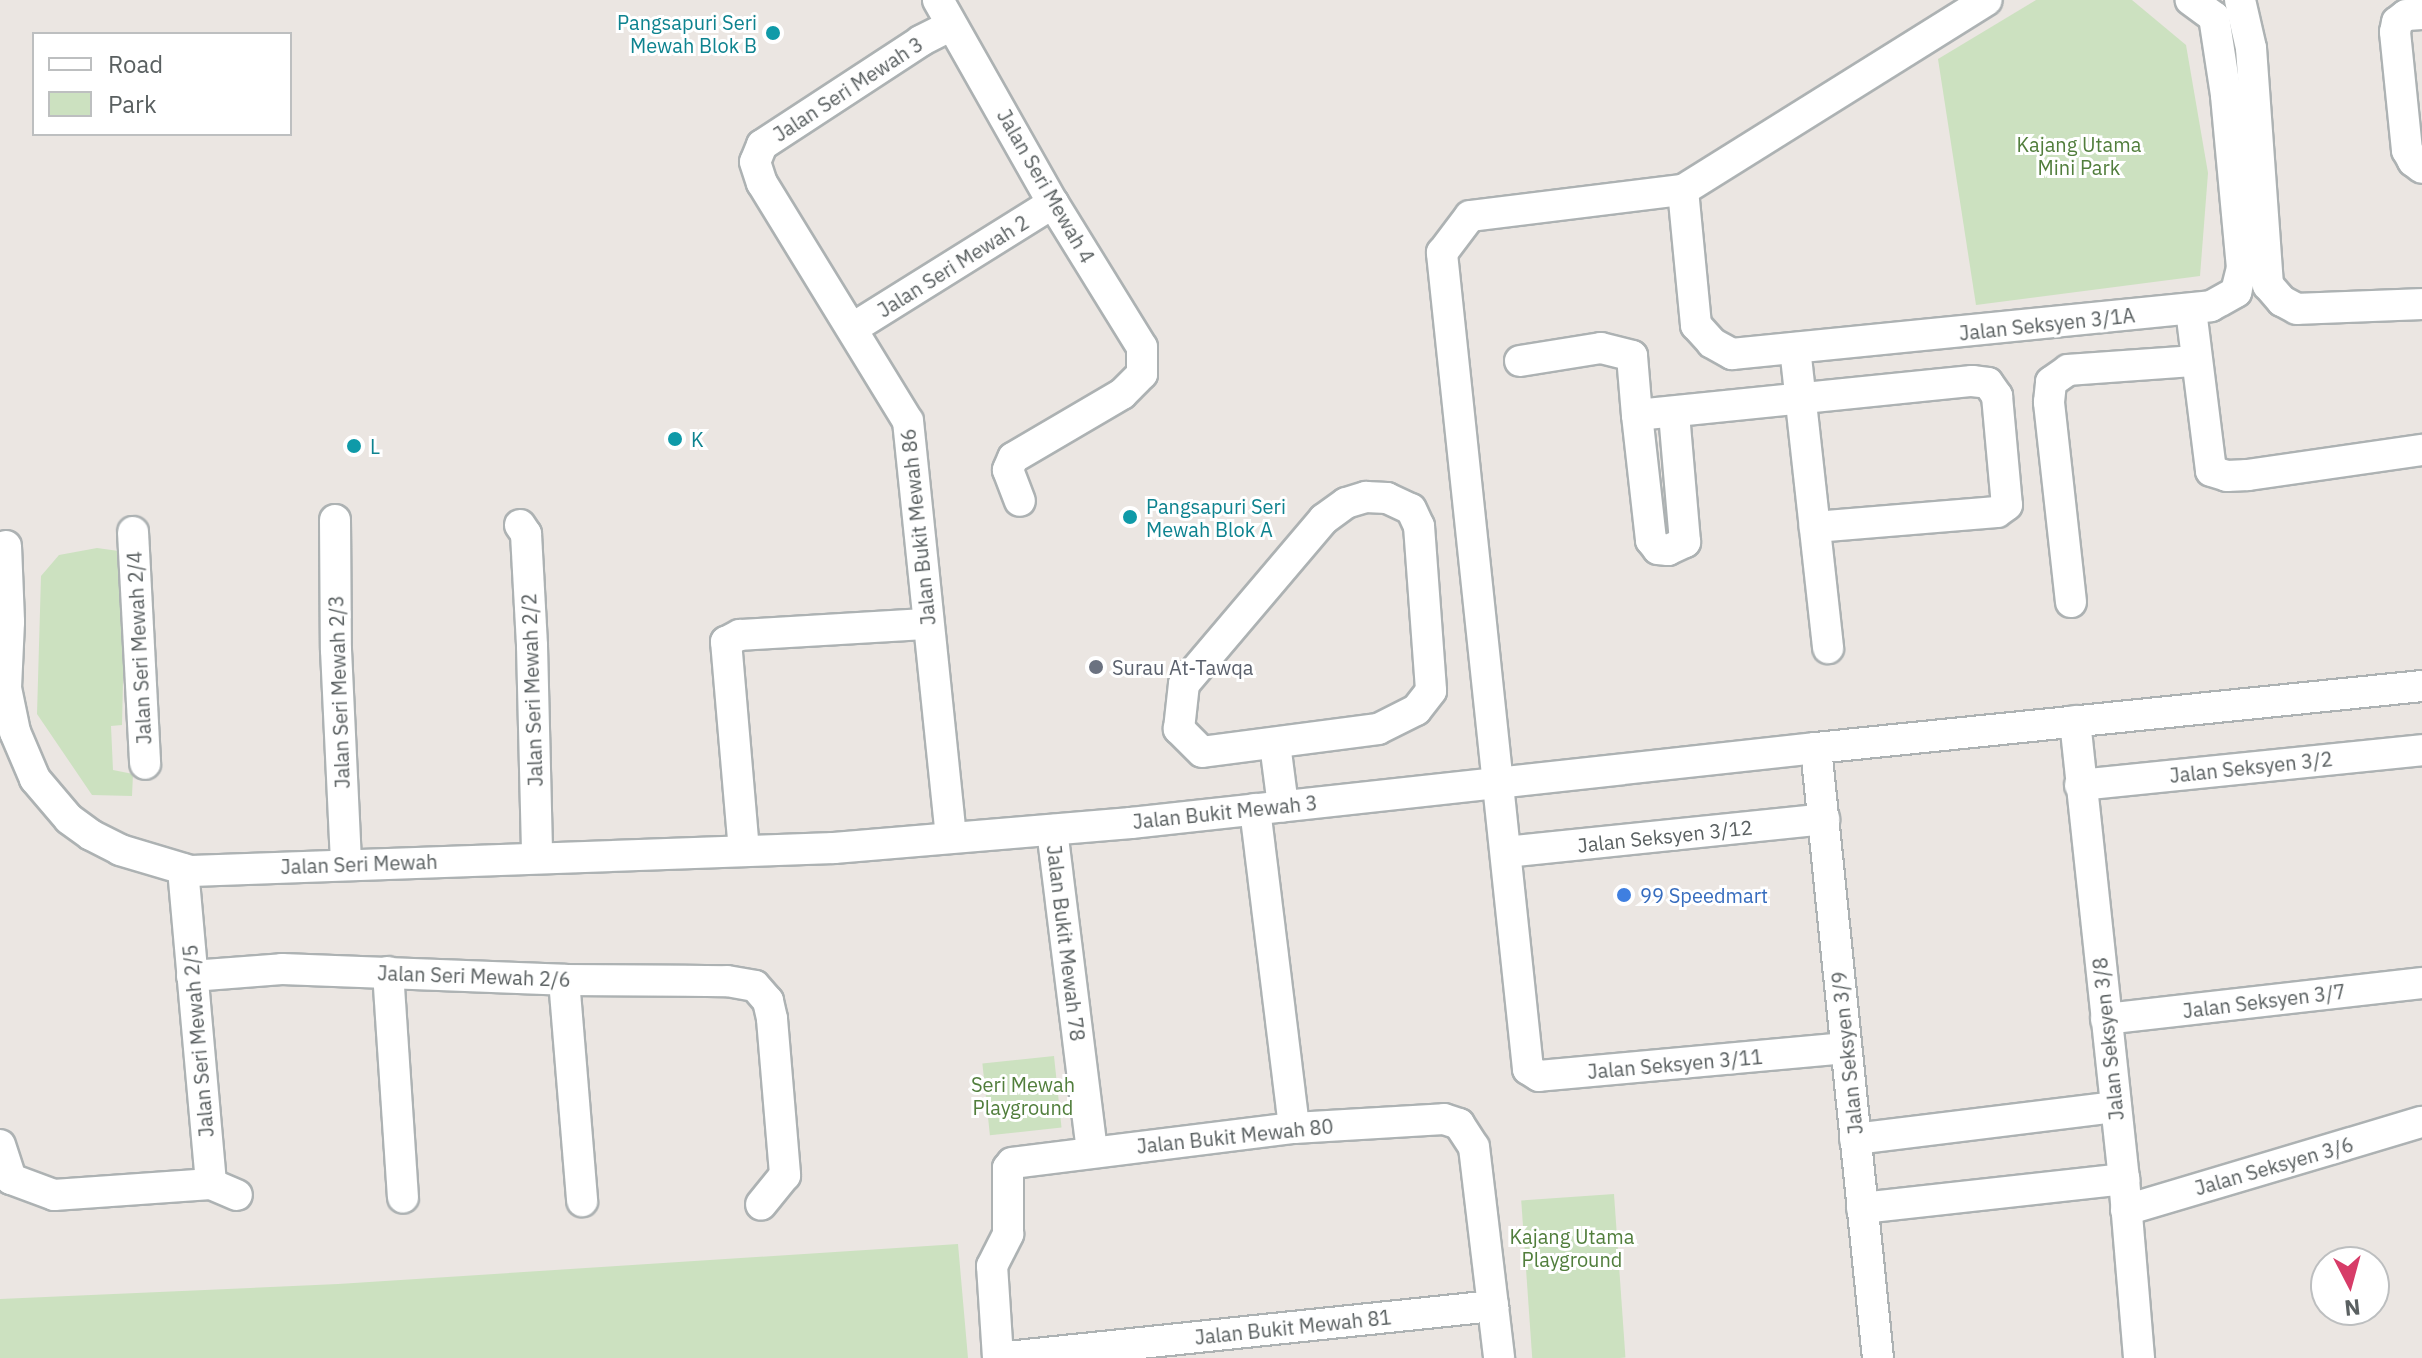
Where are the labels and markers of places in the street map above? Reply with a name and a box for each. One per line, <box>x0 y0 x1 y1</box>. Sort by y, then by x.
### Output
place label: Pangsapuri Seri Mewah Blok B <box>617 10 757 57</box>
marker: Pangsapuri Seri Mewah Blok B <box>764 24 782 42</box>
place label: K <box>691 427 704 451</box>
marker: K <box>666 430 684 448</box>
place label: L <box>370 434 380 458</box>
marker: L <box>345 437 363 455</box>
place label: Pangsapuri Seri Mewah Blok A <box>1146 494 1286 541</box>
marker: Pangsapuri Seri Mewah Blok A <box>1121 508 1139 526</box>
place label: Surau At-Tawqa <box>1112 655 1254 679</box>
marker: Surau At-Tawqa <box>1087 658 1105 676</box>
place label: 99 Speedmart <box>1640 883 1768 907</box>
marker: 99 Speedmart <box>1615 886 1633 904</box>

